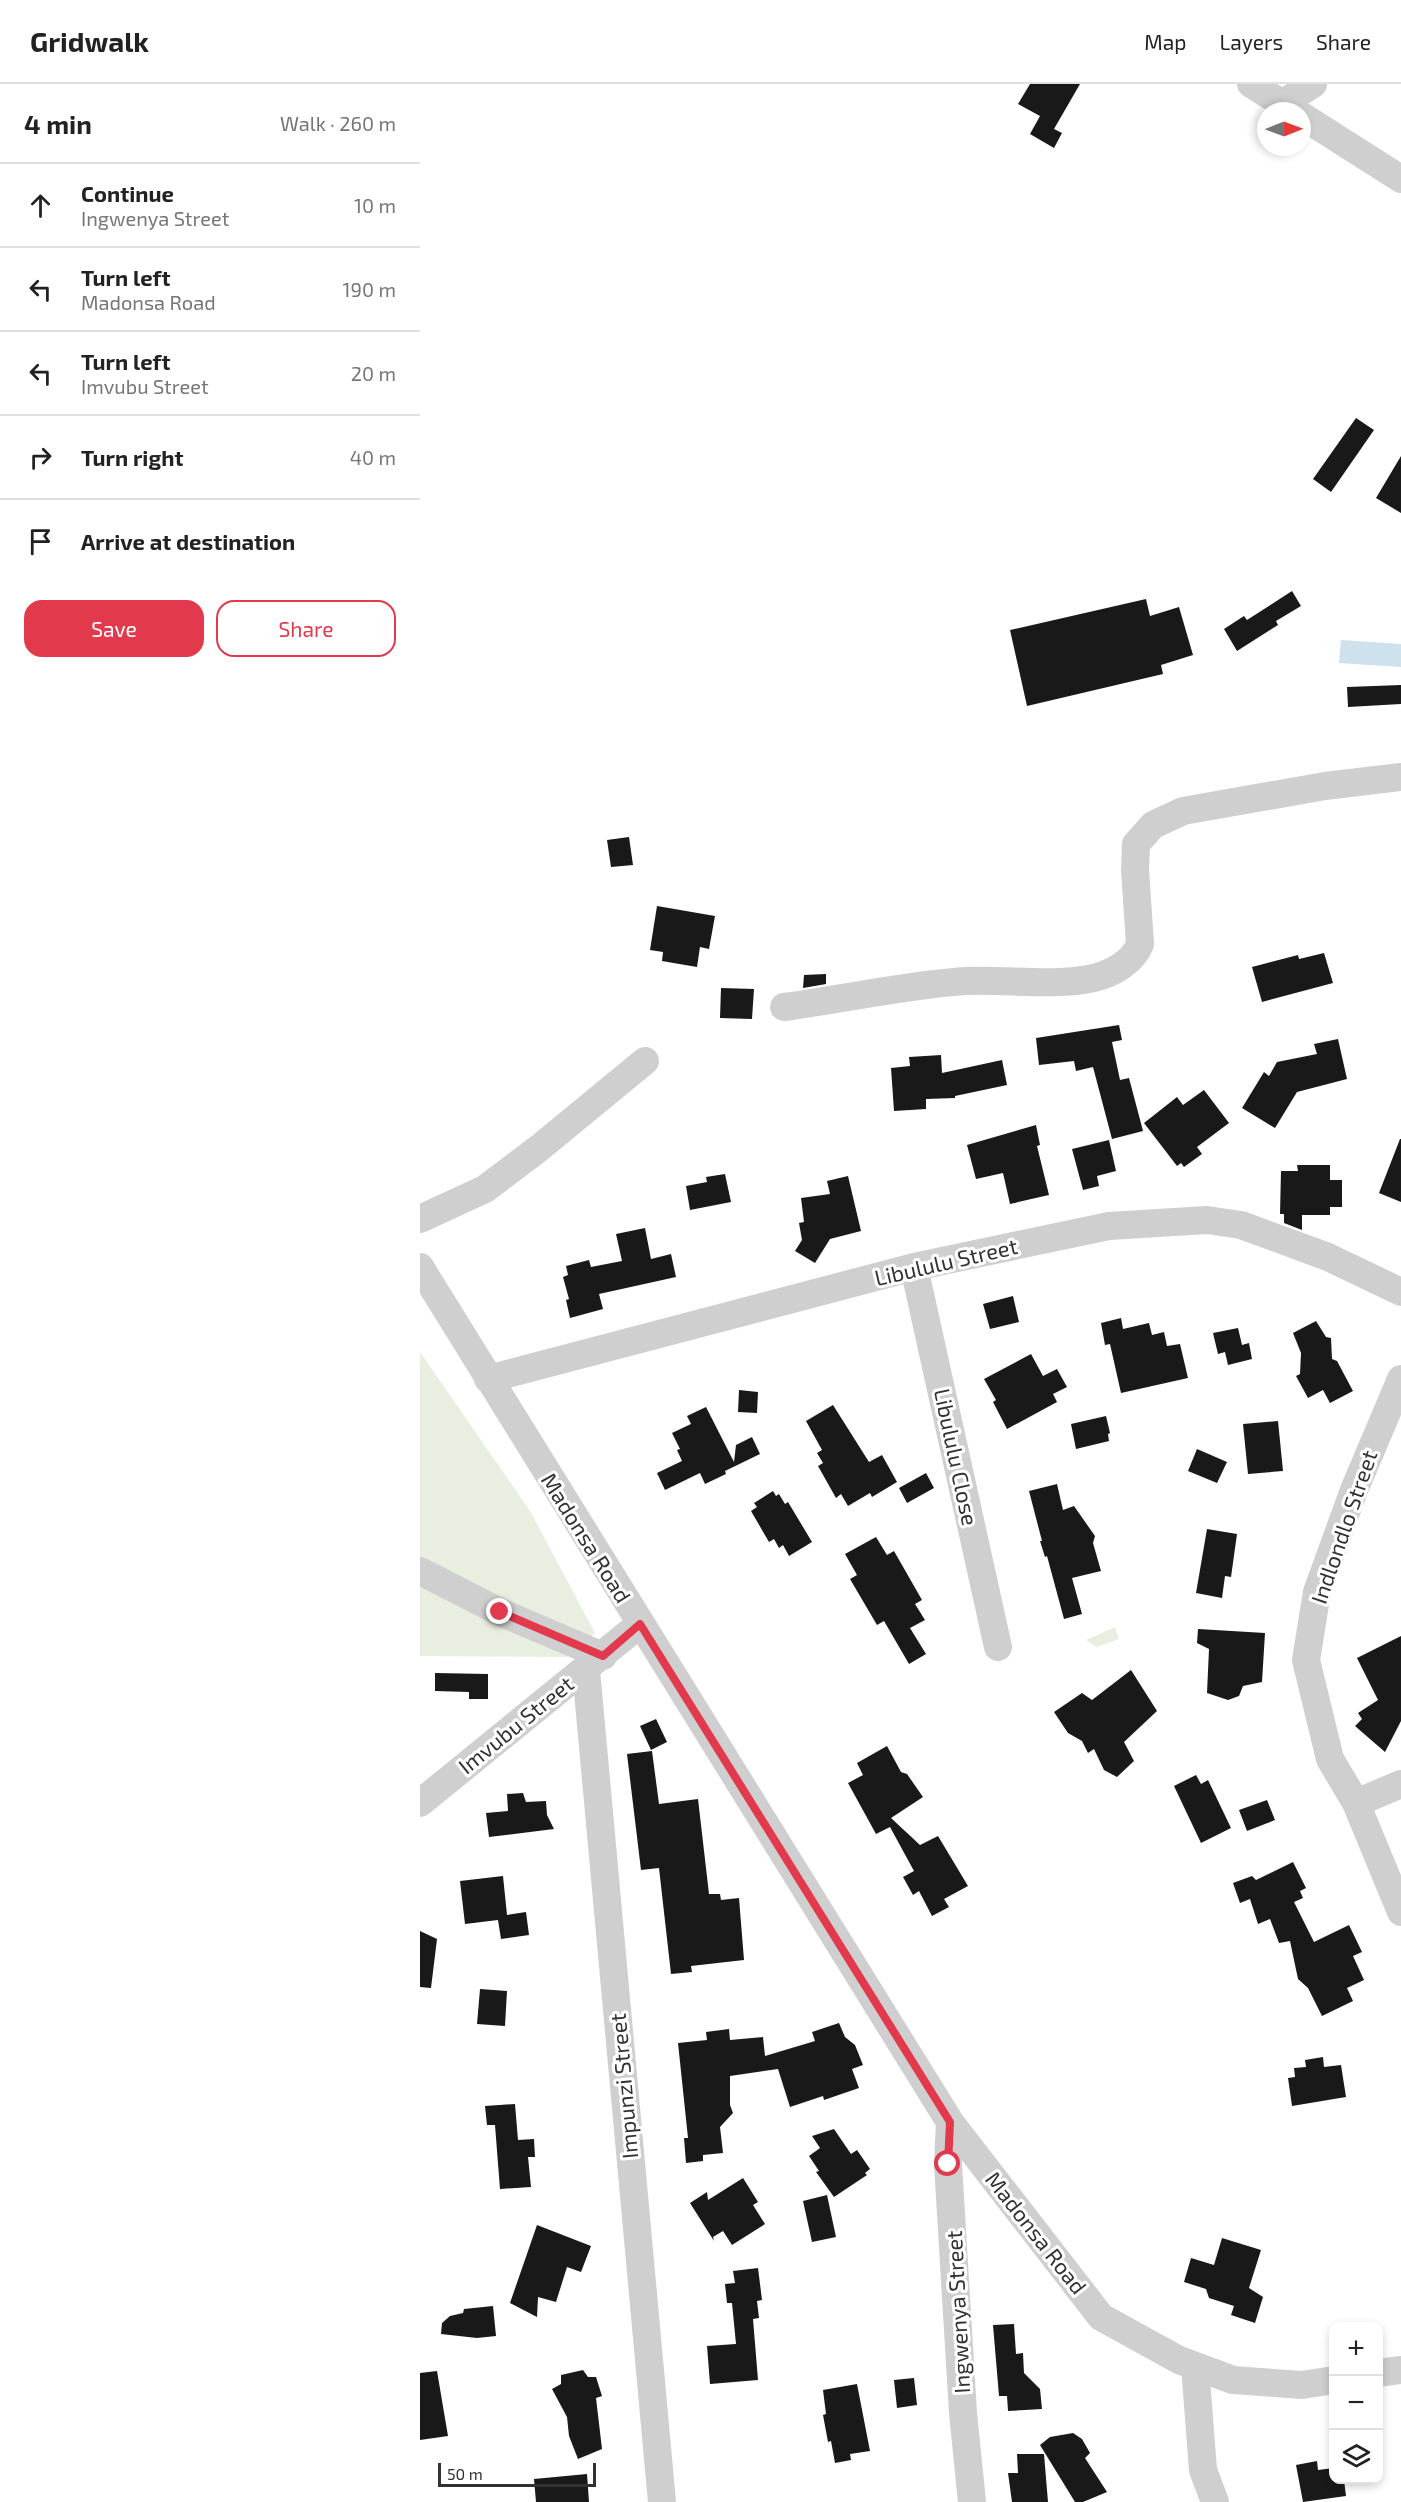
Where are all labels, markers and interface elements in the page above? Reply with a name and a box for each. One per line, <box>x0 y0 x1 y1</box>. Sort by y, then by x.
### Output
text: Gridwalk <box>30 24 149 58</box>
text: Map <box>1144 29 1186 54</box>
text: Layers <box>1219 29 1283 54</box>
text: Share <box>1316 29 1371 54</box>
north arrow <box>1257 102 1311 156</box>
text: 4 min <box>24 108 92 139</box>
text: Walk · 260 m <box>280 111 396 135</box>
text: Continue <box>81 180 174 206</box>
icon: ahead <box>24 189 57 222</box>
text: 10 m <box>354 193 396 217</box>
text: Ingwenya Street <box>81 206 229 230</box>
text: Turn left <box>81 264 170 290</box>
icon: left <box>24 273 57 306</box>
text: 190 m <box>343 277 396 301</box>
text: Madonsa Road <box>81 290 216 314</box>
text: Turn left <box>81 348 170 374</box>
icon: left <box>24 357 57 390</box>
text: 20 m <box>351 361 396 385</box>
text: Imvubu Street <box>81 374 209 398</box>
icon: right <box>24 441 57 474</box>
text: Turn right <box>81 444 183 470</box>
text: 40 m <box>350 445 396 469</box>
icon: arrive <box>24 525 57 558</box>
text: Arrive at destination <box>81 528 295 554</box>
button: Save <box>24 600 204 657</box>
button: Share <box>216 600 396 657</box>
street label: Libululu Street <box>872 1232 1020 1290</box>
street label: Libululu Close <box>930 1386 984 1528</box>
street label: Indlondlo Street <box>1305 1446 1381 1607</box>
street label: Madonsa Road <box>537 1468 637 1607</box>
route end <box>486 1598 512 1624</box>
street label: Imvubu Street <box>453 1670 578 1778</box>
street label: Impunzi Street <box>604 2012 642 2160</box>
route start <box>934 2150 960 2176</box>
street label: Madonsa Road <box>981 2166 1093 2299</box>
street label: Ingwenya Street <box>940 2230 974 2394</box>
map controls <box>1329 2322 1383 2484</box>
button: + <box>1329 2322 1383 2376</box>
button: − <box>1329 2376 1383 2430</box>
button: layers <box>1329 2430 1383 2484</box>
scale bar <box>438 2460 596 2488</box>
text: 50 m <box>447 2464 483 2483</box>

